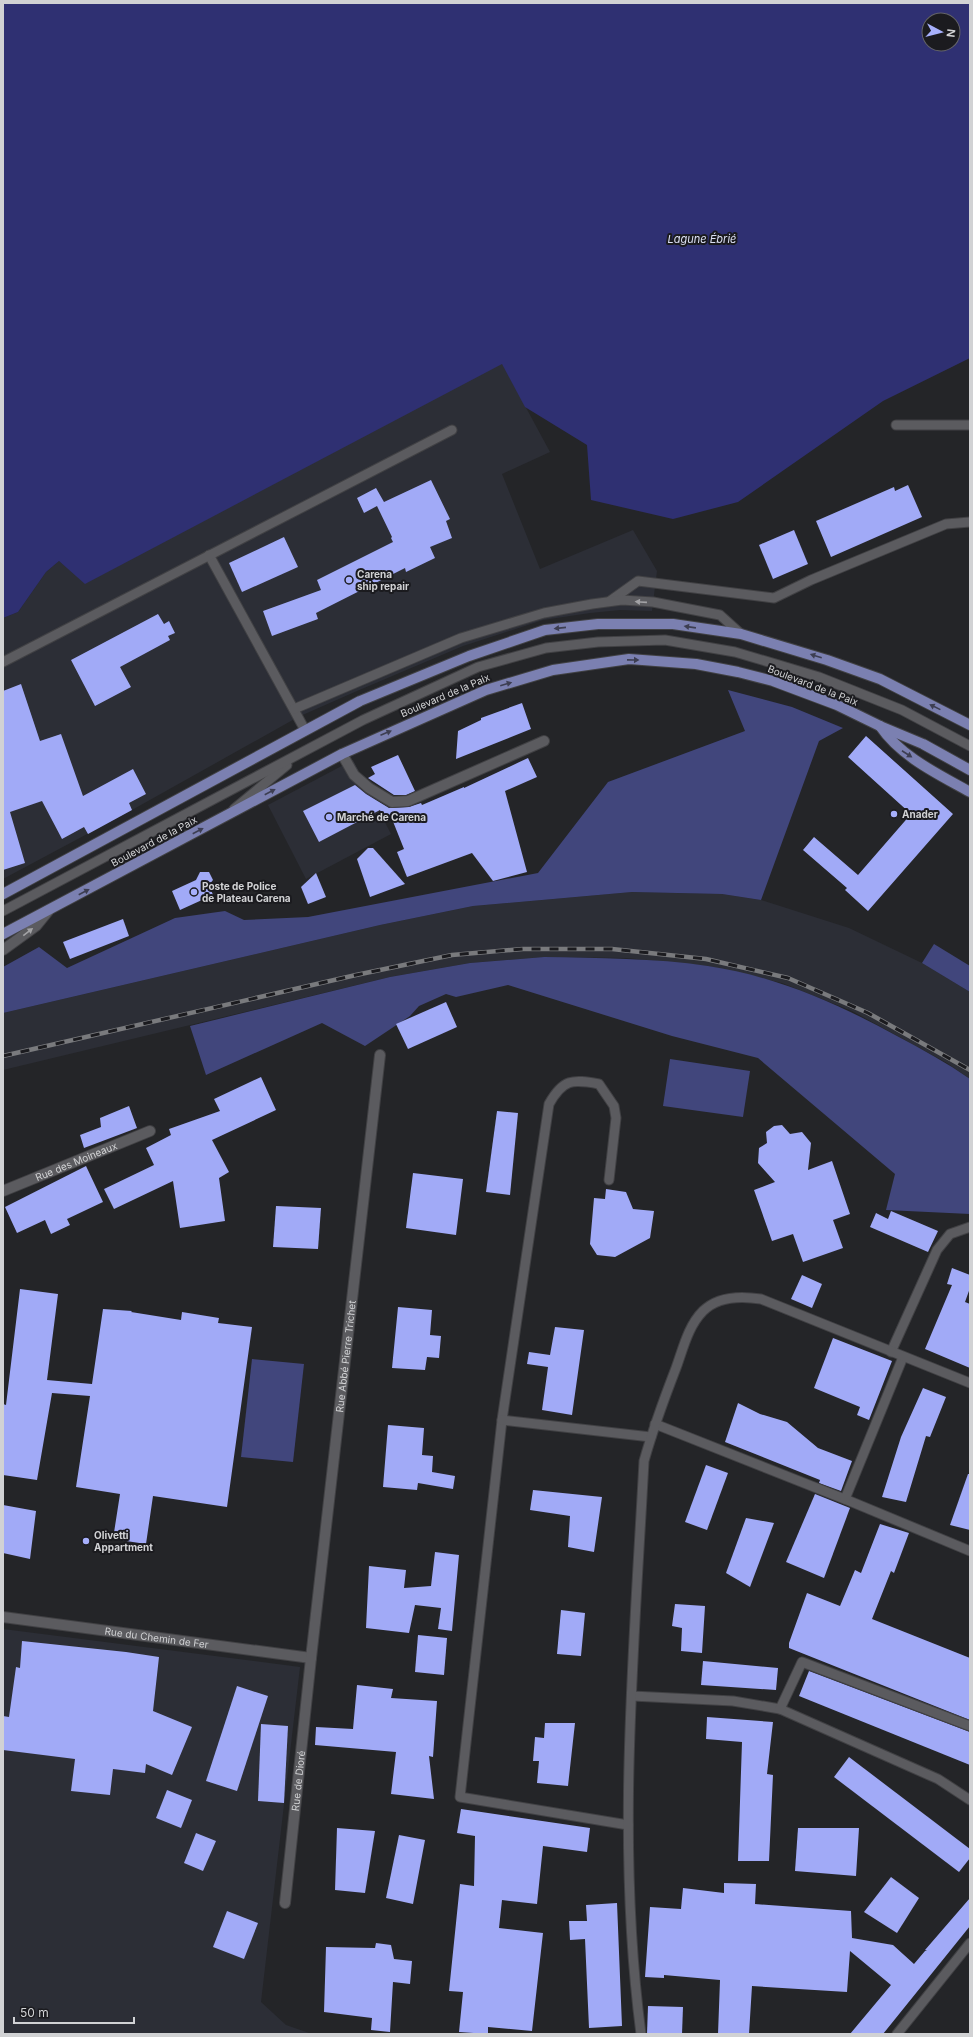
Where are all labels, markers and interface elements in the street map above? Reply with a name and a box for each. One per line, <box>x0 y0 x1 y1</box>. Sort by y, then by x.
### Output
north arrow <box>921 12 961 52</box>
text: N <box>943 28 958 38</box>
water label: Lagune Ébrié <box>668 232 736 246</box>
place label: Carena ship repair <box>357 568 409 592</box>
marker: Carena ship repair <box>344 575 354 585</box>
one-way arrow <box>635 598 647 605</box>
one-way arrow <box>683 624 696 630</box>
one-way arrow <box>554 625 566 632</box>
one-way arrow <box>809 653 821 659</box>
one-way arrow <box>627 657 640 663</box>
street label: Boulevard de la Paix <box>766 662 860 708</box>
street label: Boulevard de la Paix <box>399 671 492 719</box>
one-way arrow <box>500 681 512 687</box>
one-way arrow <box>929 704 941 710</box>
one-way arrow <box>381 730 393 736</box>
one-way arrow <box>901 750 912 757</box>
one-way arrow <box>264 789 276 795</box>
place label: Anader <box>902 808 938 820</box>
marker: Anader <box>889 809 899 819</box>
place label: Marché de Carena <box>337 811 426 823</box>
marker: Marché de Carena <box>324 812 334 822</box>
street label: Boulevard de la Paix <box>109 813 200 869</box>
one-way arrow <box>192 827 204 834</box>
place label: Poste de Police de Plateau Carena <box>202 880 291 904</box>
marker: Poste de Police de Plateau Carena <box>189 887 199 897</box>
one-way arrow <box>78 889 90 895</box>
one-way arrow <box>23 928 34 937</box>
street label: Rue des Moineaux <box>33 1139 119 1183</box>
street label: Rue Abbé Pierre Trichet <box>333 1299 358 1413</box>
place label: Olivetti Appartment <box>94 1529 153 1553</box>
marker: Olivetti Appartment <box>81 1536 91 1546</box>
street label: Rue du Chemin de Fer <box>104 1625 210 1650</box>
street label: Rue de Dioré <box>289 1750 307 1812</box>
scale bar <box>14 1999 134 2025</box>
text: 50 m <box>20 2005 49 2020</box>

